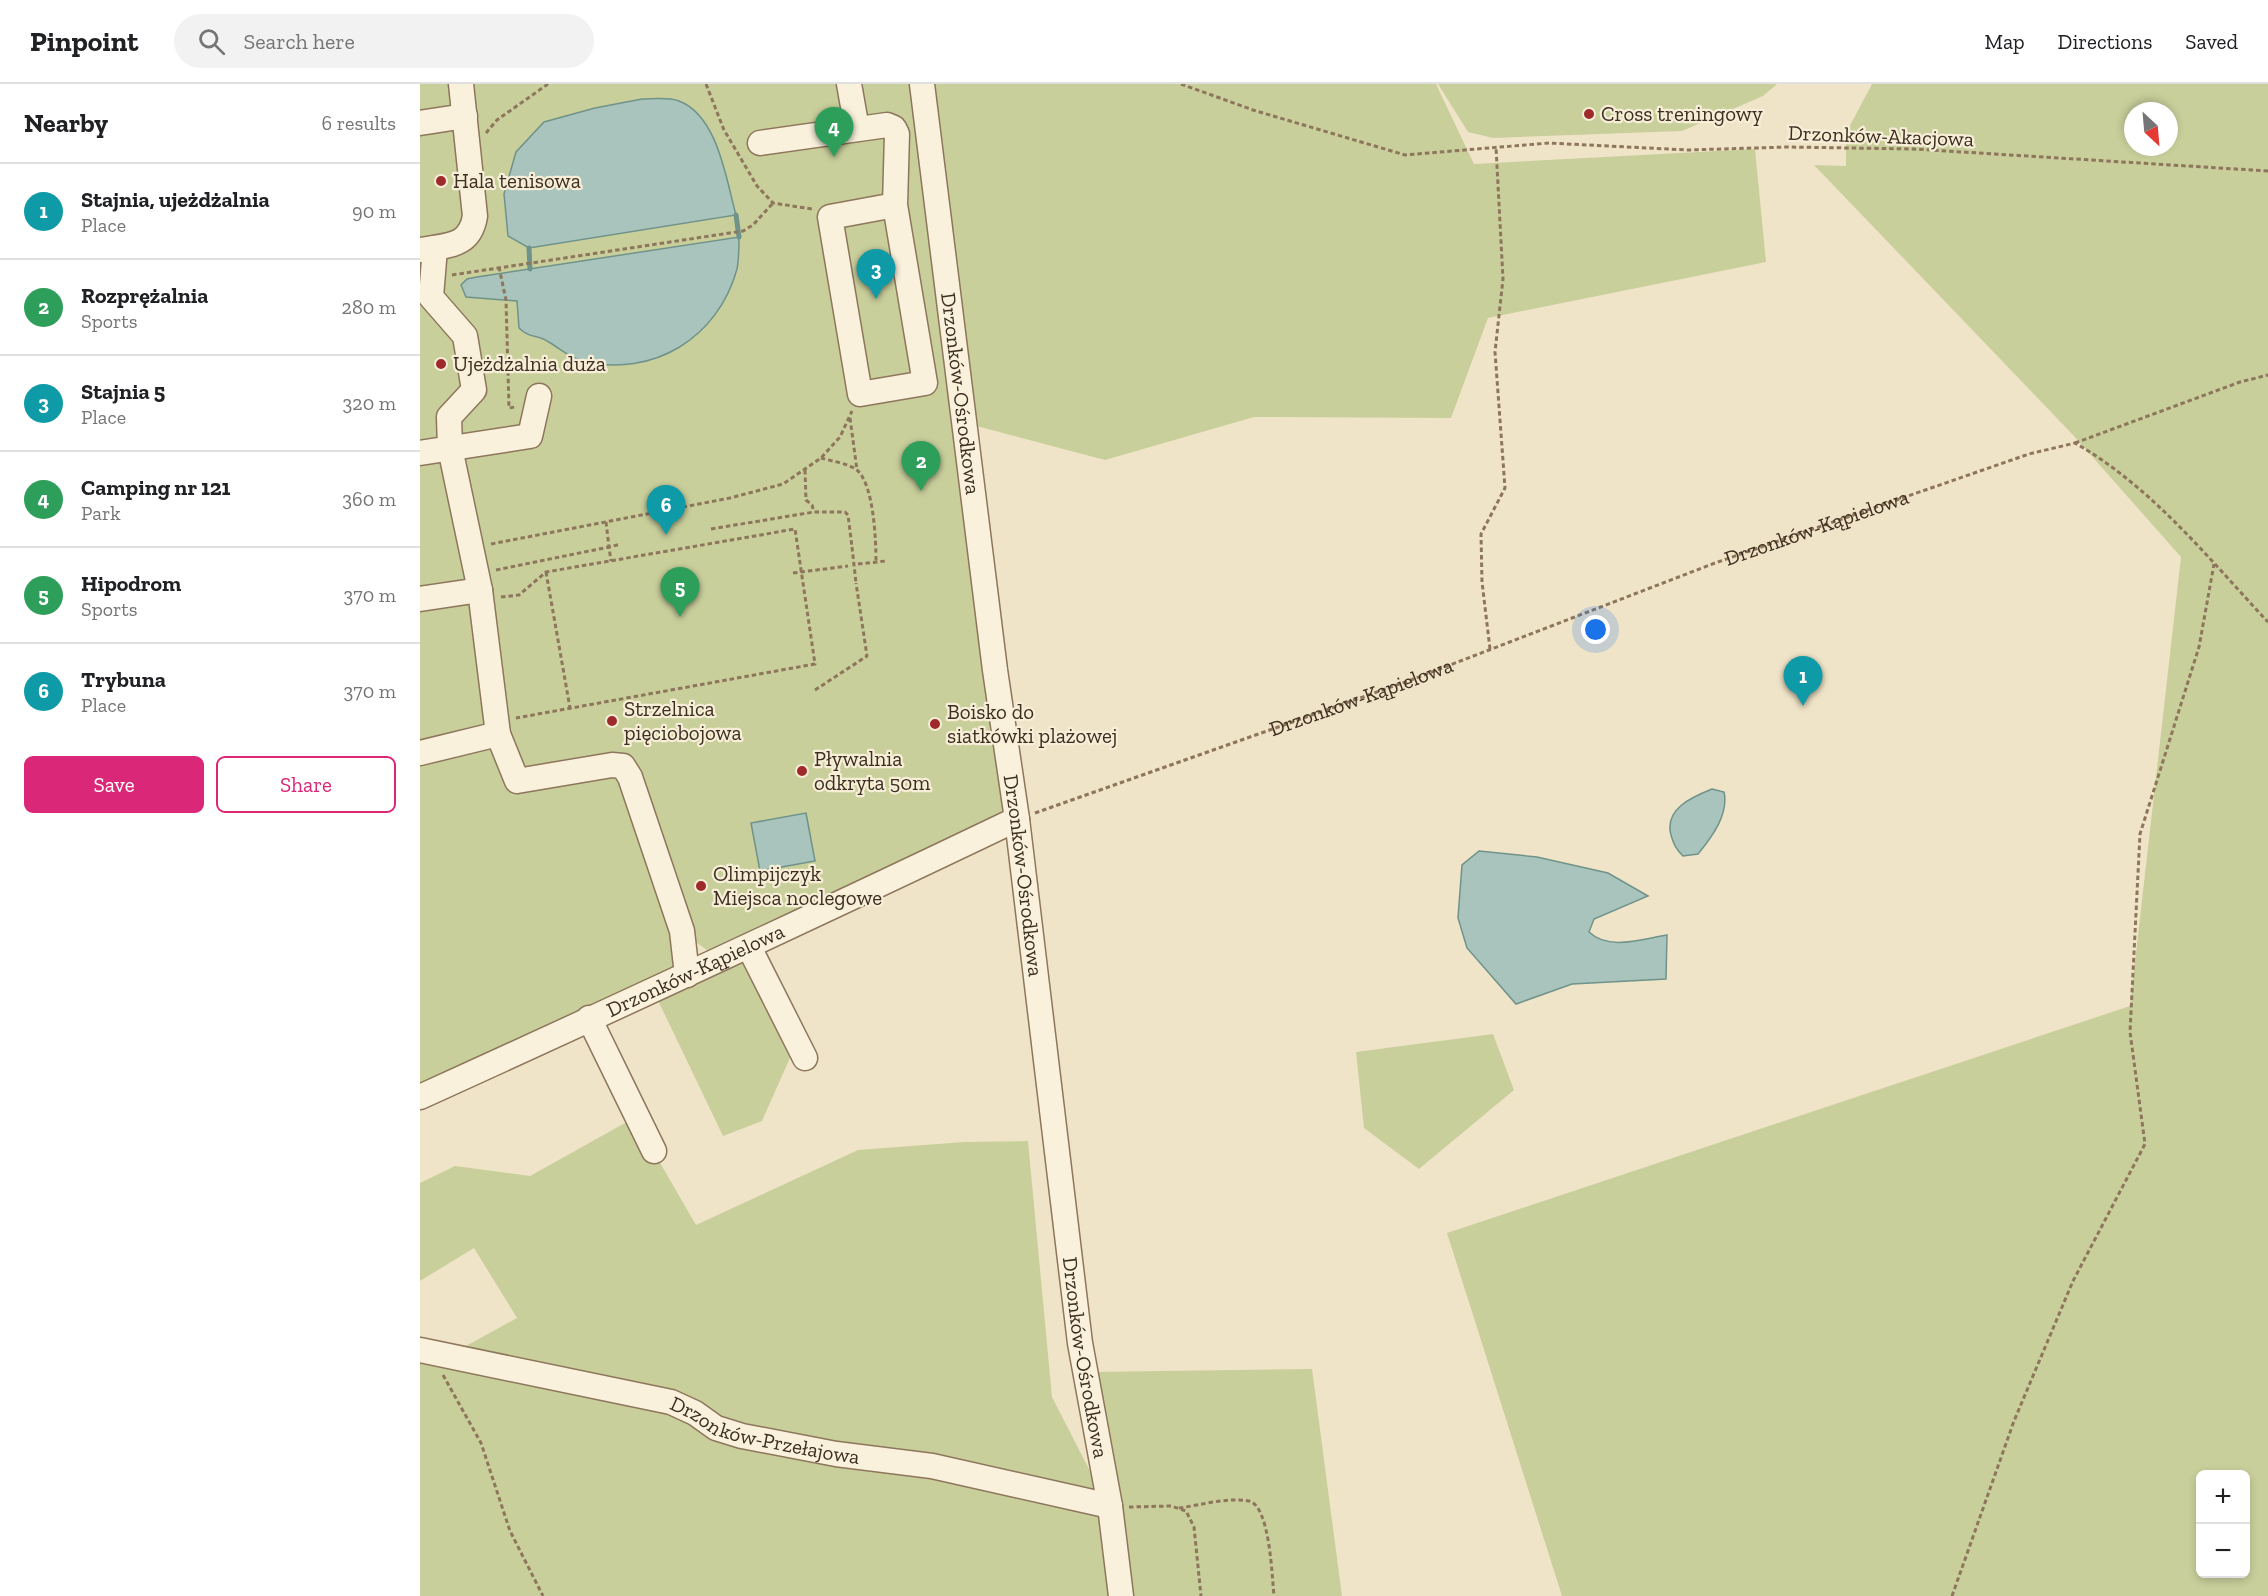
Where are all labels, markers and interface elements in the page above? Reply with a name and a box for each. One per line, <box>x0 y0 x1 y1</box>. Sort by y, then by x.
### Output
search box <box>174 14 594 68</box>
text: Pinpoint <box>30 25 138 58</box>
icon: search <box>195 25 228 58</box>
text: Search here <box>243 28 355 55</box>
text: Map <box>1985 29 2025 54</box>
text: Directions <box>2058 29 2152 54</box>
text: Saved <box>2185 29 2238 54</box>
place label: Cross treningowy <box>1601 101 1763 126</box>
north arrow <box>2124 102 2178 156</box>
text: Nearby <box>24 107 108 139</box>
pin: 4 <box>814 107 854 157</box>
marker: Cross treningowy <box>1582 107 1596 121</box>
text: 6 results <box>322 111 396 135</box>
street label: Drzonków-Akacjowa <box>1788 120 1974 152</box>
place label: Hala tenisowa <box>453 168 581 193</box>
marker: Hala tenisowa <box>434 174 448 188</box>
text: Stajnia, ujeżdżalnia <box>81 186 270 213</box>
text: 1 <box>39 199 48 223</box>
text: 90 m <box>352 199 396 223</box>
text: Place <box>81 213 126 237</box>
pin: 3 <box>856 250 896 299</box>
text: Rozprężalnia <box>81 282 208 309</box>
street label: Drzonków-Ośrodkowa <box>936 291 986 496</box>
text: 2 <box>38 295 49 319</box>
text: 280 m <box>342 295 396 319</box>
text: Sports <box>81 309 138 333</box>
place label: Ujeżdżalnia duża <box>453 351 606 377</box>
marker: Ujeżdżalnia duża <box>434 357 448 371</box>
text: Stajnia 5 <box>81 378 165 405</box>
text: 3 <box>38 391 49 415</box>
text: 320 m <box>343 391 396 415</box>
text: Place <box>81 405 126 429</box>
pin: 2 <box>902 442 940 491</box>
text: Camping nr 121 <box>81 474 230 501</box>
street label: Drzonków-Kąpielowa <box>1721 484 1912 571</box>
pin: 6 <box>646 486 686 535</box>
text: 4 <box>38 487 49 511</box>
text: 360 m <box>342 487 396 511</box>
text: Park <box>81 501 121 525</box>
pin: 5 <box>660 568 700 617</box>
text: Hipodrom <box>81 570 181 597</box>
text: 5 <box>38 583 49 607</box>
text: 370 m <box>343 583 396 607</box>
text: Sports <box>81 597 138 621</box>
your location <box>1581 615 1610 644</box>
street label: Drzonków-Kąpielowa <box>1266 652 1456 741</box>
pin: 1 <box>1784 656 1822 706</box>
text: Trybuna <box>81 666 166 693</box>
text: 6 <box>38 679 49 703</box>
text: 370 m <box>343 679 396 703</box>
text: Place <box>81 693 126 717</box>
place label: Strzelnica pięciobojowa <box>624 696 742 746</box>
place label: Boisko do siatkówki plażowej <box>947 699 1117 749</box>
marker: Strzelnica pięciobojowa <box>605 714 619 728</box>
marker: Boisko do siatkówki plażowej <box>928 717 942 731</box>
place label: Pływalnia odkryta 50m <box>814 746 930 795</box>
button: Save <box>24 756 204 813</box>
button: Share <box>216 756 396 813</box>
marker: Pływalnia odkryta 50m <box>795 764 809 778</box>
street label: Drzonków-Ośrodkowa <box>999 773 1049 978</box>
place label: Olimpijczyk Miejsca noclegowe <box>713 861 882 911</box>
marker: Olimpijczyk Miejsca noclegowe <box>694 879 708 893</box>
street label: Drzonków-Kąpielowa <box>602 918 788 1022</box>
street label: Drzonków-Ośrodkowa <box>1058 1255 1114 1460</box>
street label: Drzonków-Przełajowa <box>666 1390 861 1469</box>
map controls <box>2196 1470 2250 1578</box>
button: + <box>2196 1470 2250 1524</box>
button: − <box>2196 1524 2250 1578</box>

